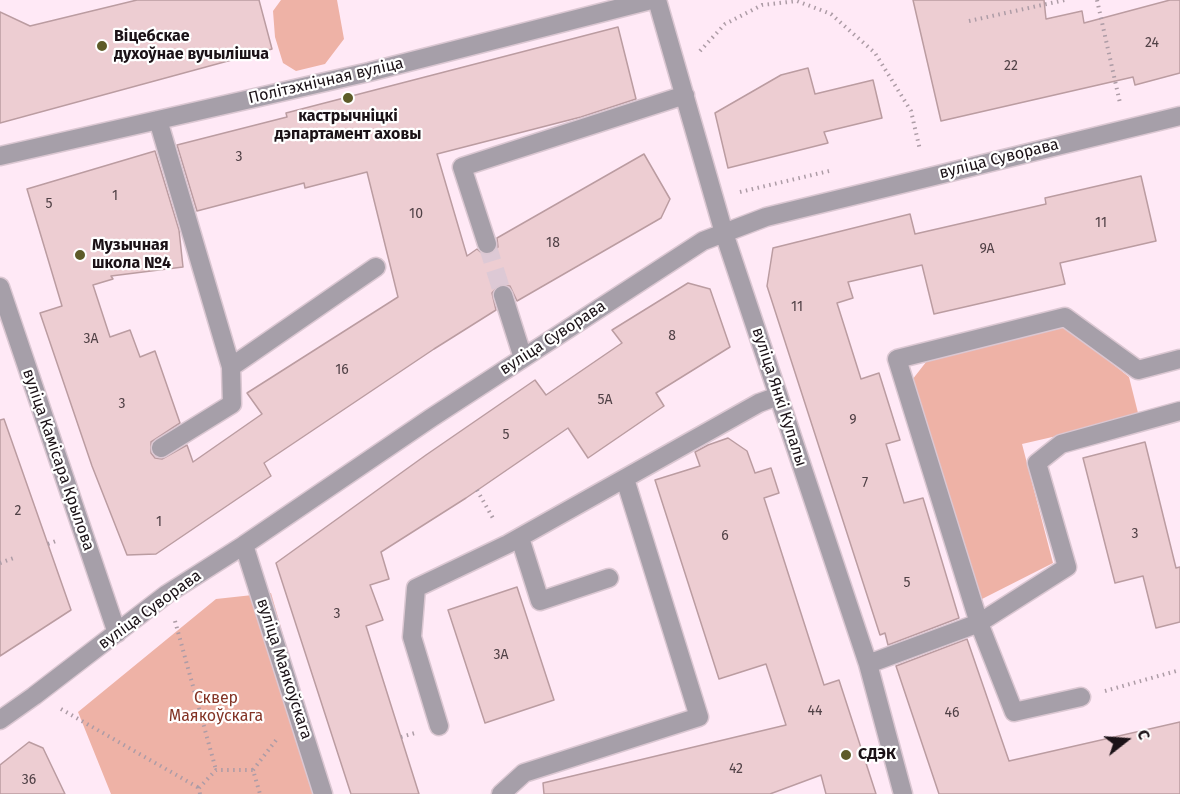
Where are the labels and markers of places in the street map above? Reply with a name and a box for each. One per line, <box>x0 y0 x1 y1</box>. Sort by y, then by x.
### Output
place label: Віцебскае духоўнае вучылішча <box>114 27 269 65</box>
marker: Віцебскае духоўнае вучылішча <box>95 39 109 53</box>
marker: кастрычніцкі дэпартамент аховы <box>341 91 355 105</box>
place label: кастрычніцкі дэпартамент аховы <box>274 107 422 145</box>
place label: Музычная школа №4 <box>92 236 171 274</box>
marker: Музычная школа №4 <box>73 248 87 262</box>
place label: СДЭК <box>858 745 896 765</box>
marker: СДЭК <box>839 748 853 762</box>

